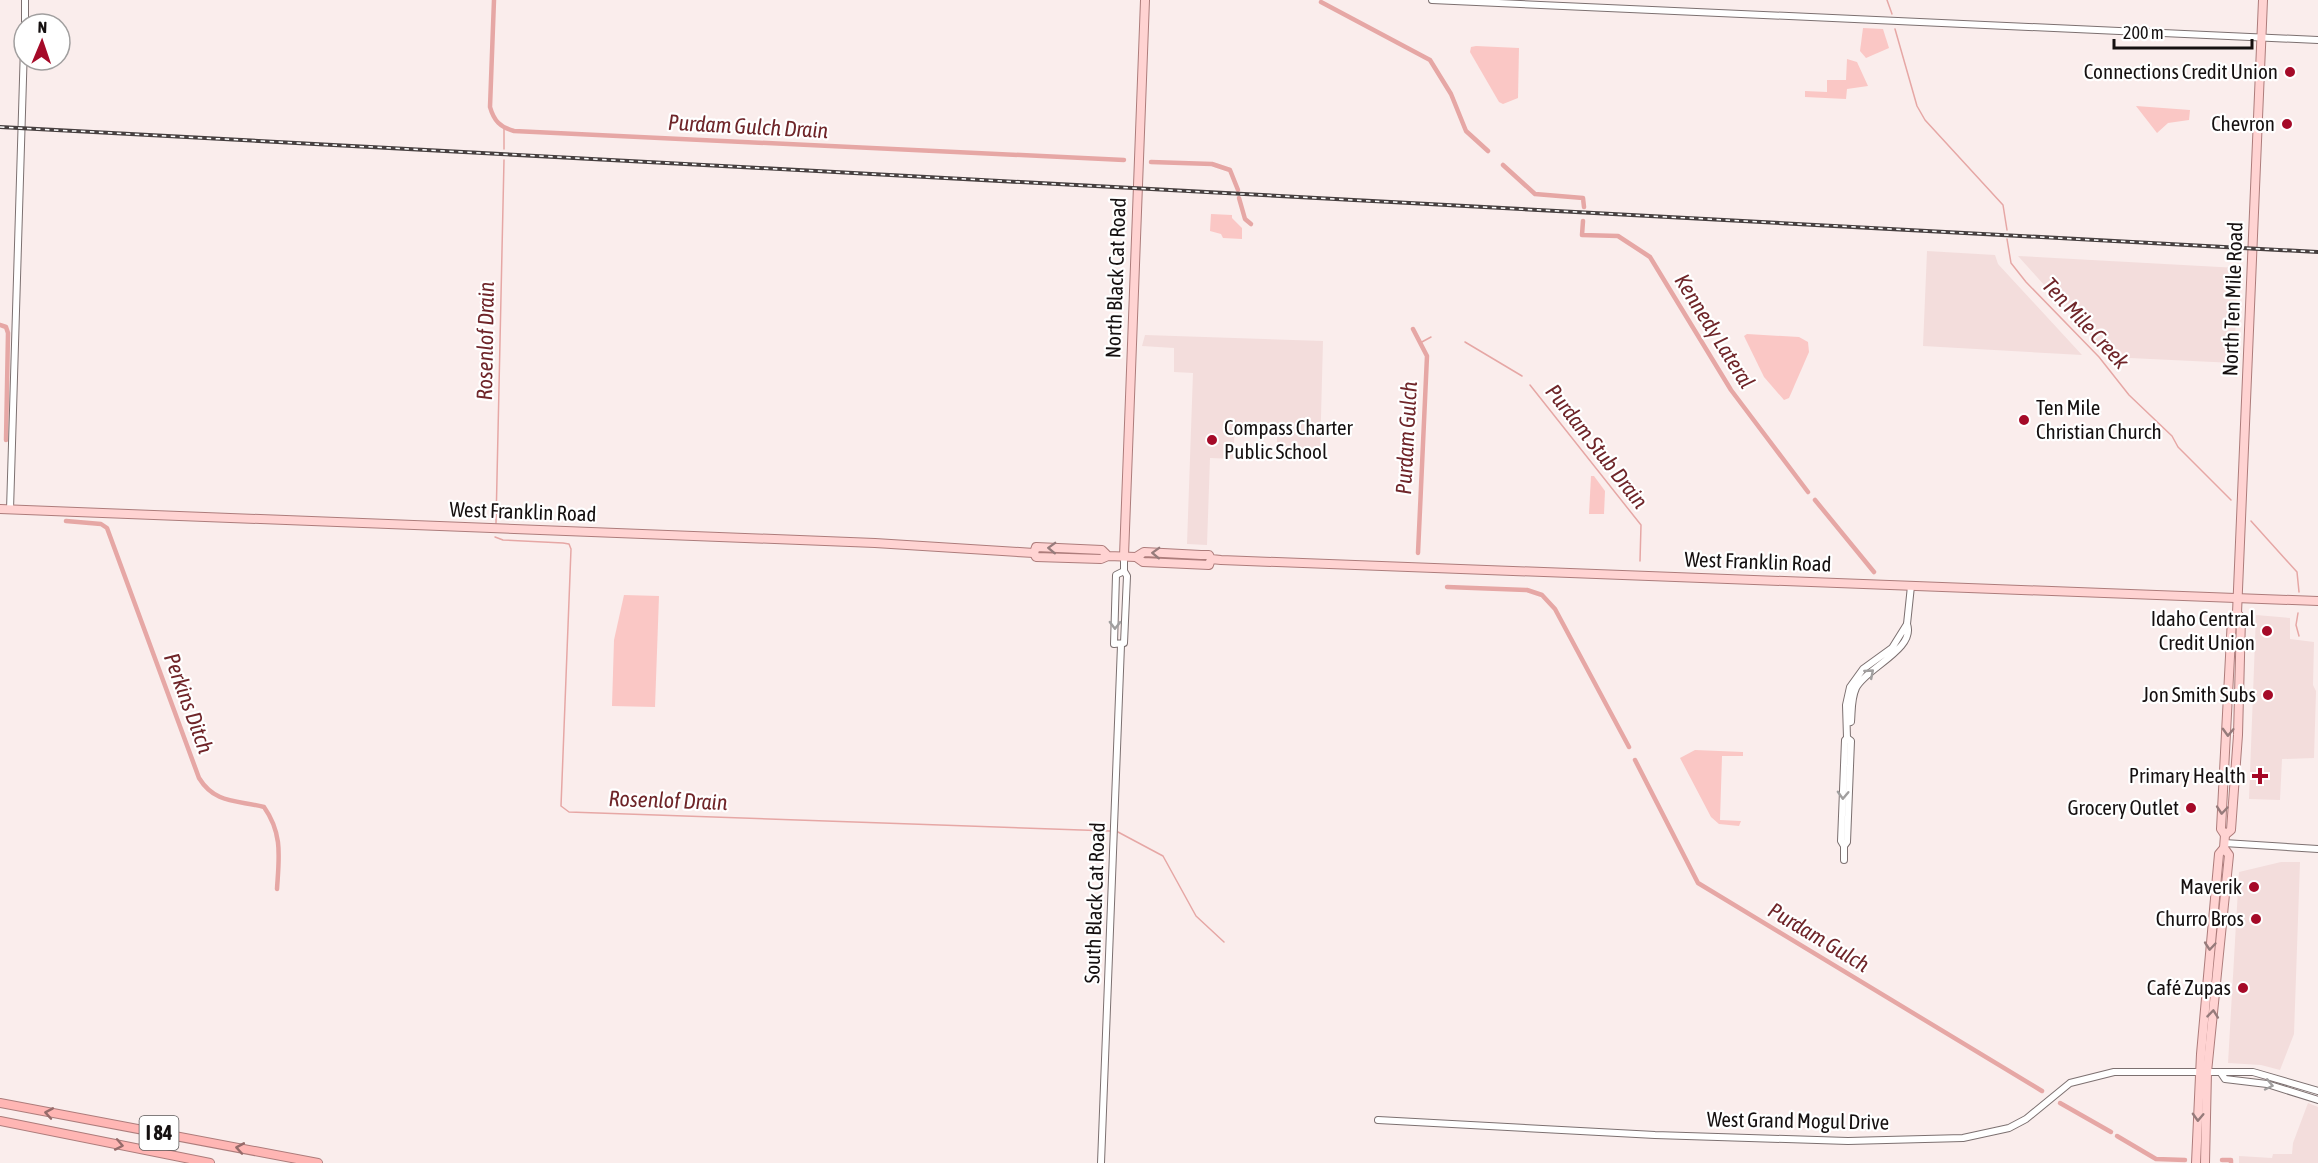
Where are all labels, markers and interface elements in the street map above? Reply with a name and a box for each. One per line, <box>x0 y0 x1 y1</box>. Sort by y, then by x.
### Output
north arrow <box>12 12 72 72</box>
scale bar <box>2114 12 2252 50</box>
text: N <box>37 18 48 36</box>
text: 200 m <box>2123 22 2164 43</box>
place label: Connections Credit Union <box>2084 59 2278 83</box>
marker: Connections Credit Union <box>2283 65 2297 79</box>
water label: Purdam Gulch Drain <box>667 109 829 143</box>
place label: Chevron <box>2211 111 2275 135</box>
marker: Chevron <box>2280 117 2294 131</box>
street label: North Black Cat Road <box>1100 197 1130 359</box>
street label: North Ten Mile Road <box>2217 221 2247 377</box>
water label: Kennedy Lateral <box>1669 269 1761 393</box>
water label: Ten Mile Creek <box>2037 272 2135 374</box>
water label: Rosenlof Drain <box>471 281 499 401</box>
water label: Purdam Stub Drain <box>1540 379 1654 514</box>
water label: Purdam Gulch <box>1390 380 1422 495</box>
place label: Ten Mile Christian Church <box>2036 395 2162 443</box>
marker: Ten Mile Christian Church <box>2017 413 2031 427</box>
place label: Compass Charter Public School <box>1224 415 1354 463</box>
marker: Compass Charter Public School <box>1205 433 1219 447</box>
street label: West Franklin Road <box>449 496 597 526</box>
one-way arrow <box>1047 542 1056 554</box>
one-way arrow <box>1151 546 1160 559</box>
street label: West Franklin Road <box>1684 546 1832 576</box>
place label: Idaho Central Credit Union <box>2151 606 2255 654</box>
one-way arrow <box>1108 621 1121 630</box>
marker: Idaho Central Credit Union <box>2260 624 2274 638</box>
water label: Perkins Ditch <box>159 649 219 757</box>
one-way arrow <box>1863 669 1874 680</box>
place label: Jon Smith Subs <box>2142 682 2256 706</box>
marker: Jon Smith Subs <box>2261 688 2275 702</box>
one-way arrow <box>2221 728 2234 737</box>
place label: Primary Health <box>2129 763 2246 787</box>
marker: Primary Health <box>2251 767 2269 785</box>
water label: Rosenlof Drain <box>608 785 728 815</box>
one-way arrow <box>1836 791 1849 800</box>
place label: Grocery Outlet <box>2067 795 2179 819</box>
marker: Grocery Outlet <box>2184 801 2198 815</box>
one-way arrow <box>2216 806 2229 815</box>
street label: South Black Cat Road <box>1079 822 1109 984</box>
place label: Maverik <box>2180 874 2242 898</box>
marker: Maverik <box>2247 880 2261 894</box>
water label: Purdam Gulch <box>1764 897 1875 977</box>
place label: Churro Bros <box>2156 906 2244 930</box>
marker: Churro Bros <box>2249 912 2263 926</box>
one-way arrow <box>2204 942 2217 951</box>
place label: Café Zupas <box>2147 975 2231 999</box>
marker: Café Zupas <box>2236 981 2250 995</box>
one-way arrow <box>2206 1009 2219 1018</box>
one-way arrow <box>2264 1077 2274 1090</box>
street label: West Grand Mogul Drive <box>1707 1106 1889 1134</box>
one-way arrow <box>44 1107 54 1120</box>
one-way arrow <box>2191 1113 2204 1122</box>
road number: I 84 <box>140 1116 178 1150</box>
one-way arrow <box>114 1138 124 1151</box>
one-way arrow <box>236 1142 246 1155</box>

